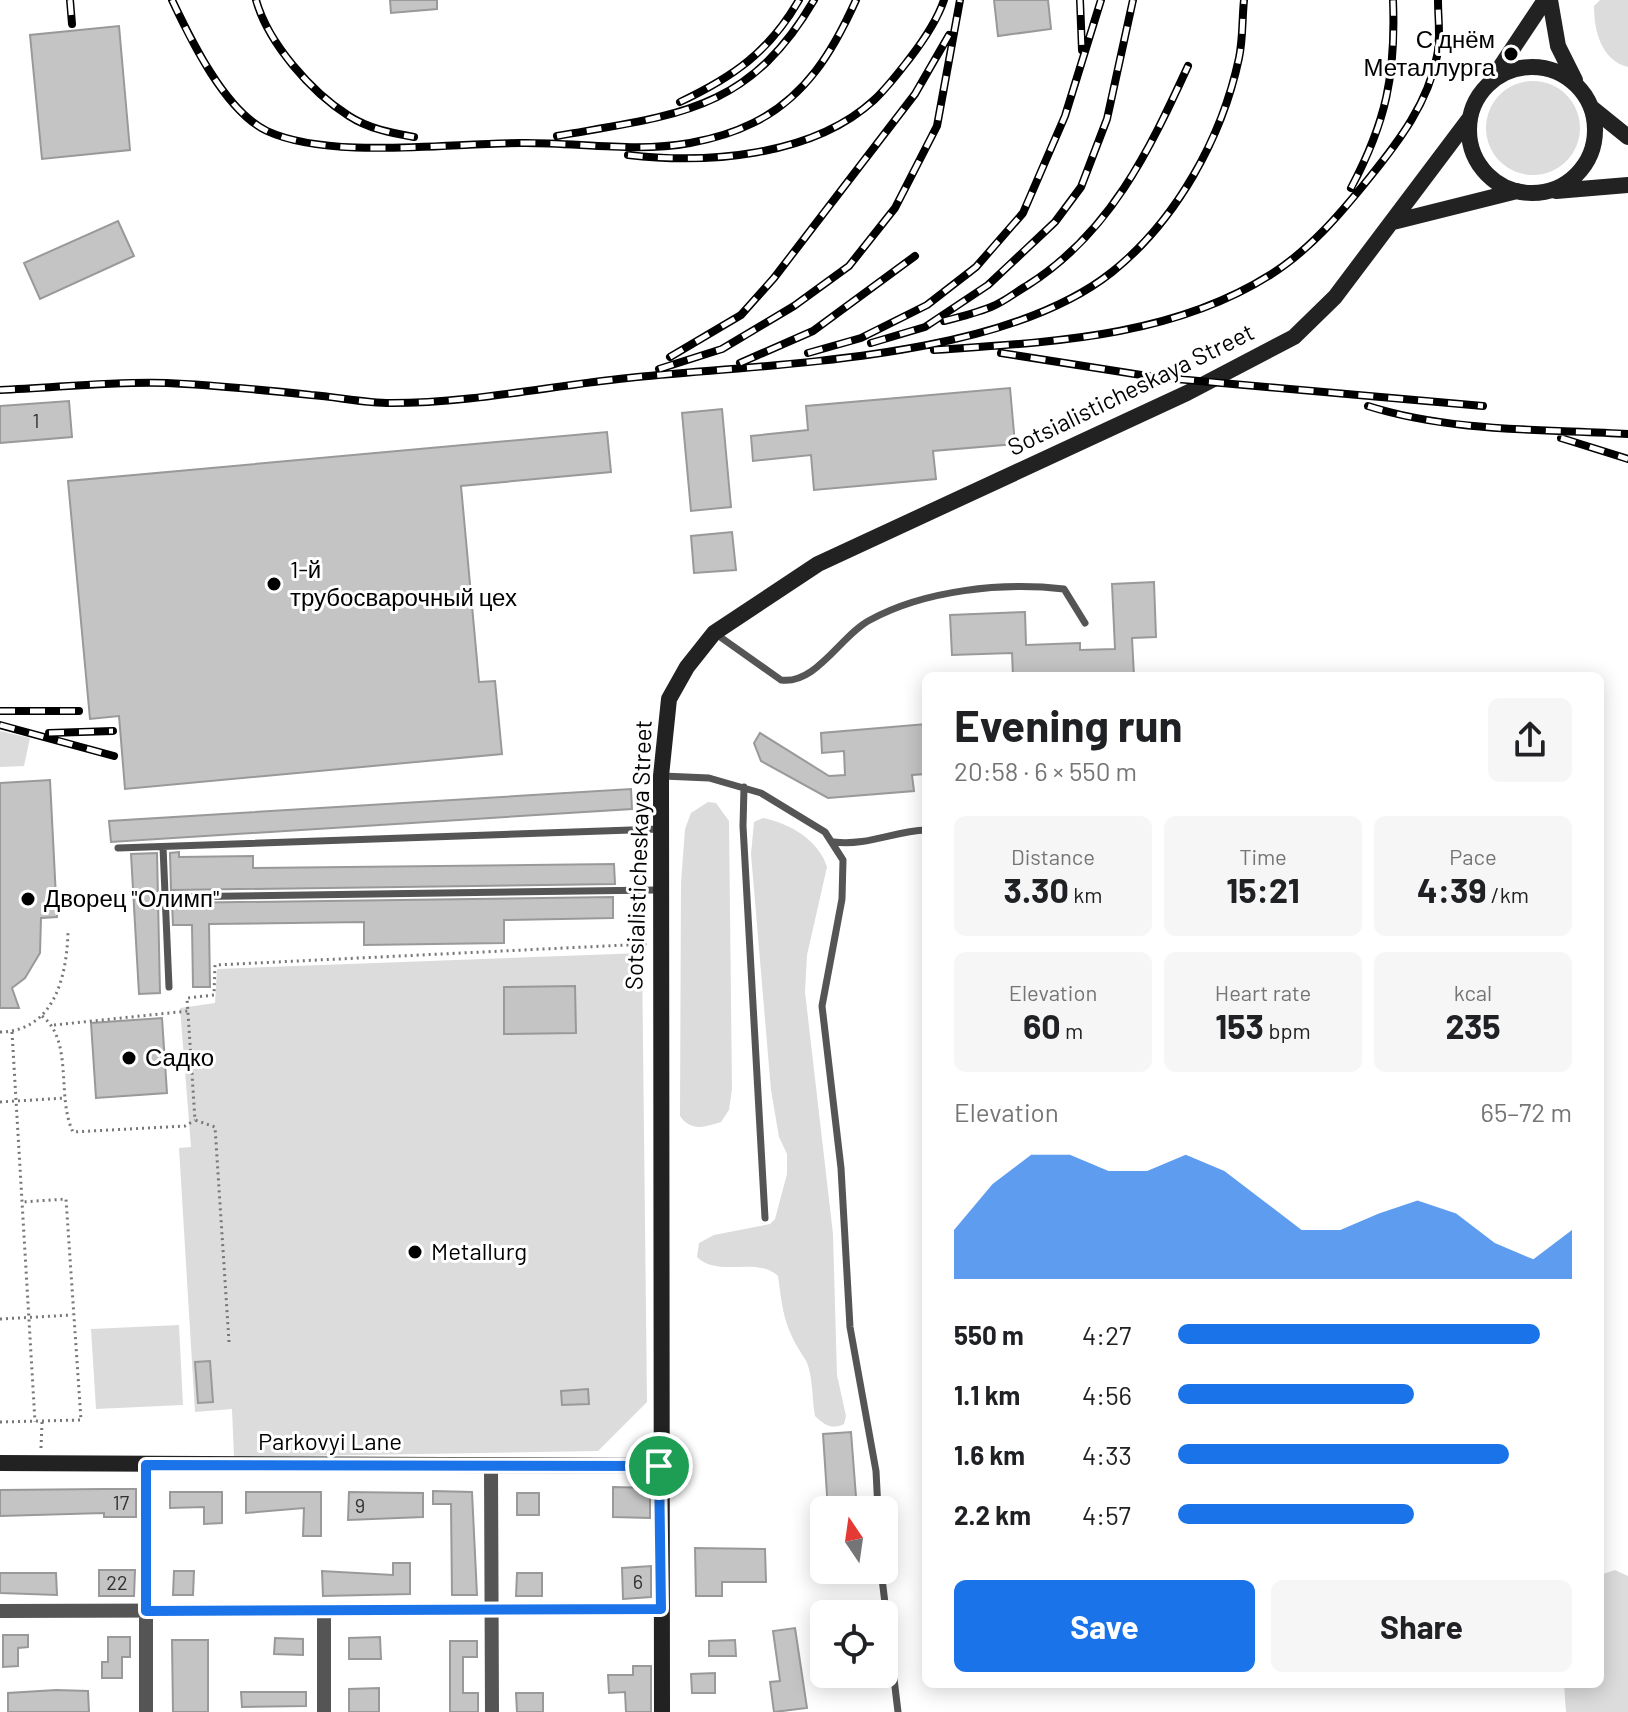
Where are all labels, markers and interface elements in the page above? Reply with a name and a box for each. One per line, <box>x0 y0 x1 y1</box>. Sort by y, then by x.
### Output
place label: С днём Металлурга <box>1363 24 1496 81</box>
marker: С днём Металлурга <box>1502 45 1520 63</box>
street label: Sotsialisticheskaya Street <box>1003 316 1258 461</box>
house number: 1 <box>33 408 40 432</box>
place label: 1-й трубосварочный цех <box>290 554 517 611</box>
marker: 1-й трубосварочный цех <box>265 575 283 593</box>
text: Evening run <box>954 698 1183 751</box>
button: share <box>1488 698 1572 782</box>
street label: Sotsialisticheskaya Street <box>618 719 657 991</box>
text: 20:58 · 6 × 550 m <box>954 755 1137 786</box>
text: Distance <box>1011 843 1095 869</box>
text: Time <box>1239 843 1287 869</box>
text: Pace <box>1449 843 1497 869</box>
text: 3.30 <box>1004 869 1069 910</box>
text: 15:21 <box>1226 869 1300 910</box>
text: 4:39 <box>1417 869 1486 910</box>
text: km <box>1069 881 1102 907</box>
text: /km <box>1486 881 1529 907</box>
place label: Дворец "Олимп" <box>44 883 219 912</box>
marker: Дворец "Олимп" <box>19 890 37 908</box>
text: Elevation <box>1009 979 1097 1005</box>
text: Heart rate <box>1215 979 1311 1005</box>
text: kcal <box>1454 979 1492 1005</box>
text: 60 <box>1023 1005 1061 1046</box>
text: 153 <box>1215 1005 1264 1046</box>
text: 235 <box>1445 1005 1501 1046</box>
text: m <box>1061 1017 1083 1043</box>
text: bpm <box>1264 1017 1311 1043</box>
place label: Садко <box>145 1042 214 1071</box>
marker: Садко <box>120 1049 138 1067</box>
text: Elevation <box>954 1096 1059 1127</box>
text: 65–72 m <box>1481 1096 1572 1127</box>
place label: Metallurg <box>431 1236 527 1265</box>
marker: Metallurg <box>406 1243 424 1261</box>
text: 550 m <box>954 1319 1024 1350</box>
text: 4:27 <box>1082 1319 1131 1350</box>
text: 1.1 km <box>954 1379 1020 1410</box>
text: 4:56 <box>1082 1379 1132 1410</box>
street label: Parkovyi Lane <box>258 1426 402 1455</box>
pin <box>625 1432 693 1500</box>
text: 1.6 km <box>954 1439 1025 1470</box>
text: 4:33 <box>1082 1439 1132 1470</box>
icon: arrive <box>637 1444 681 1488</box>
house number: 17 <box>113 1490 130 1514</box>
house number: 9 <box>355 1493 365 1517</box>
north arrow <box>810 1496 898 1584</box>
map controls <box>810 1496 898 1688</box>
text: 2.2 km <box>954 1499 1031 1530</box>
text: 4:57 <box>1082 1499 1131 1530</box>
house number: 6 <box>633 1569 643 1593</box>
house number: 22 <box>106 1570 128 1594</box>
button: Save <box>954 1580 1255 1672</box>
button: Share <box>1271 1580 1572 1672</box>
button: locate <box>810 1600 898 1688</box>

